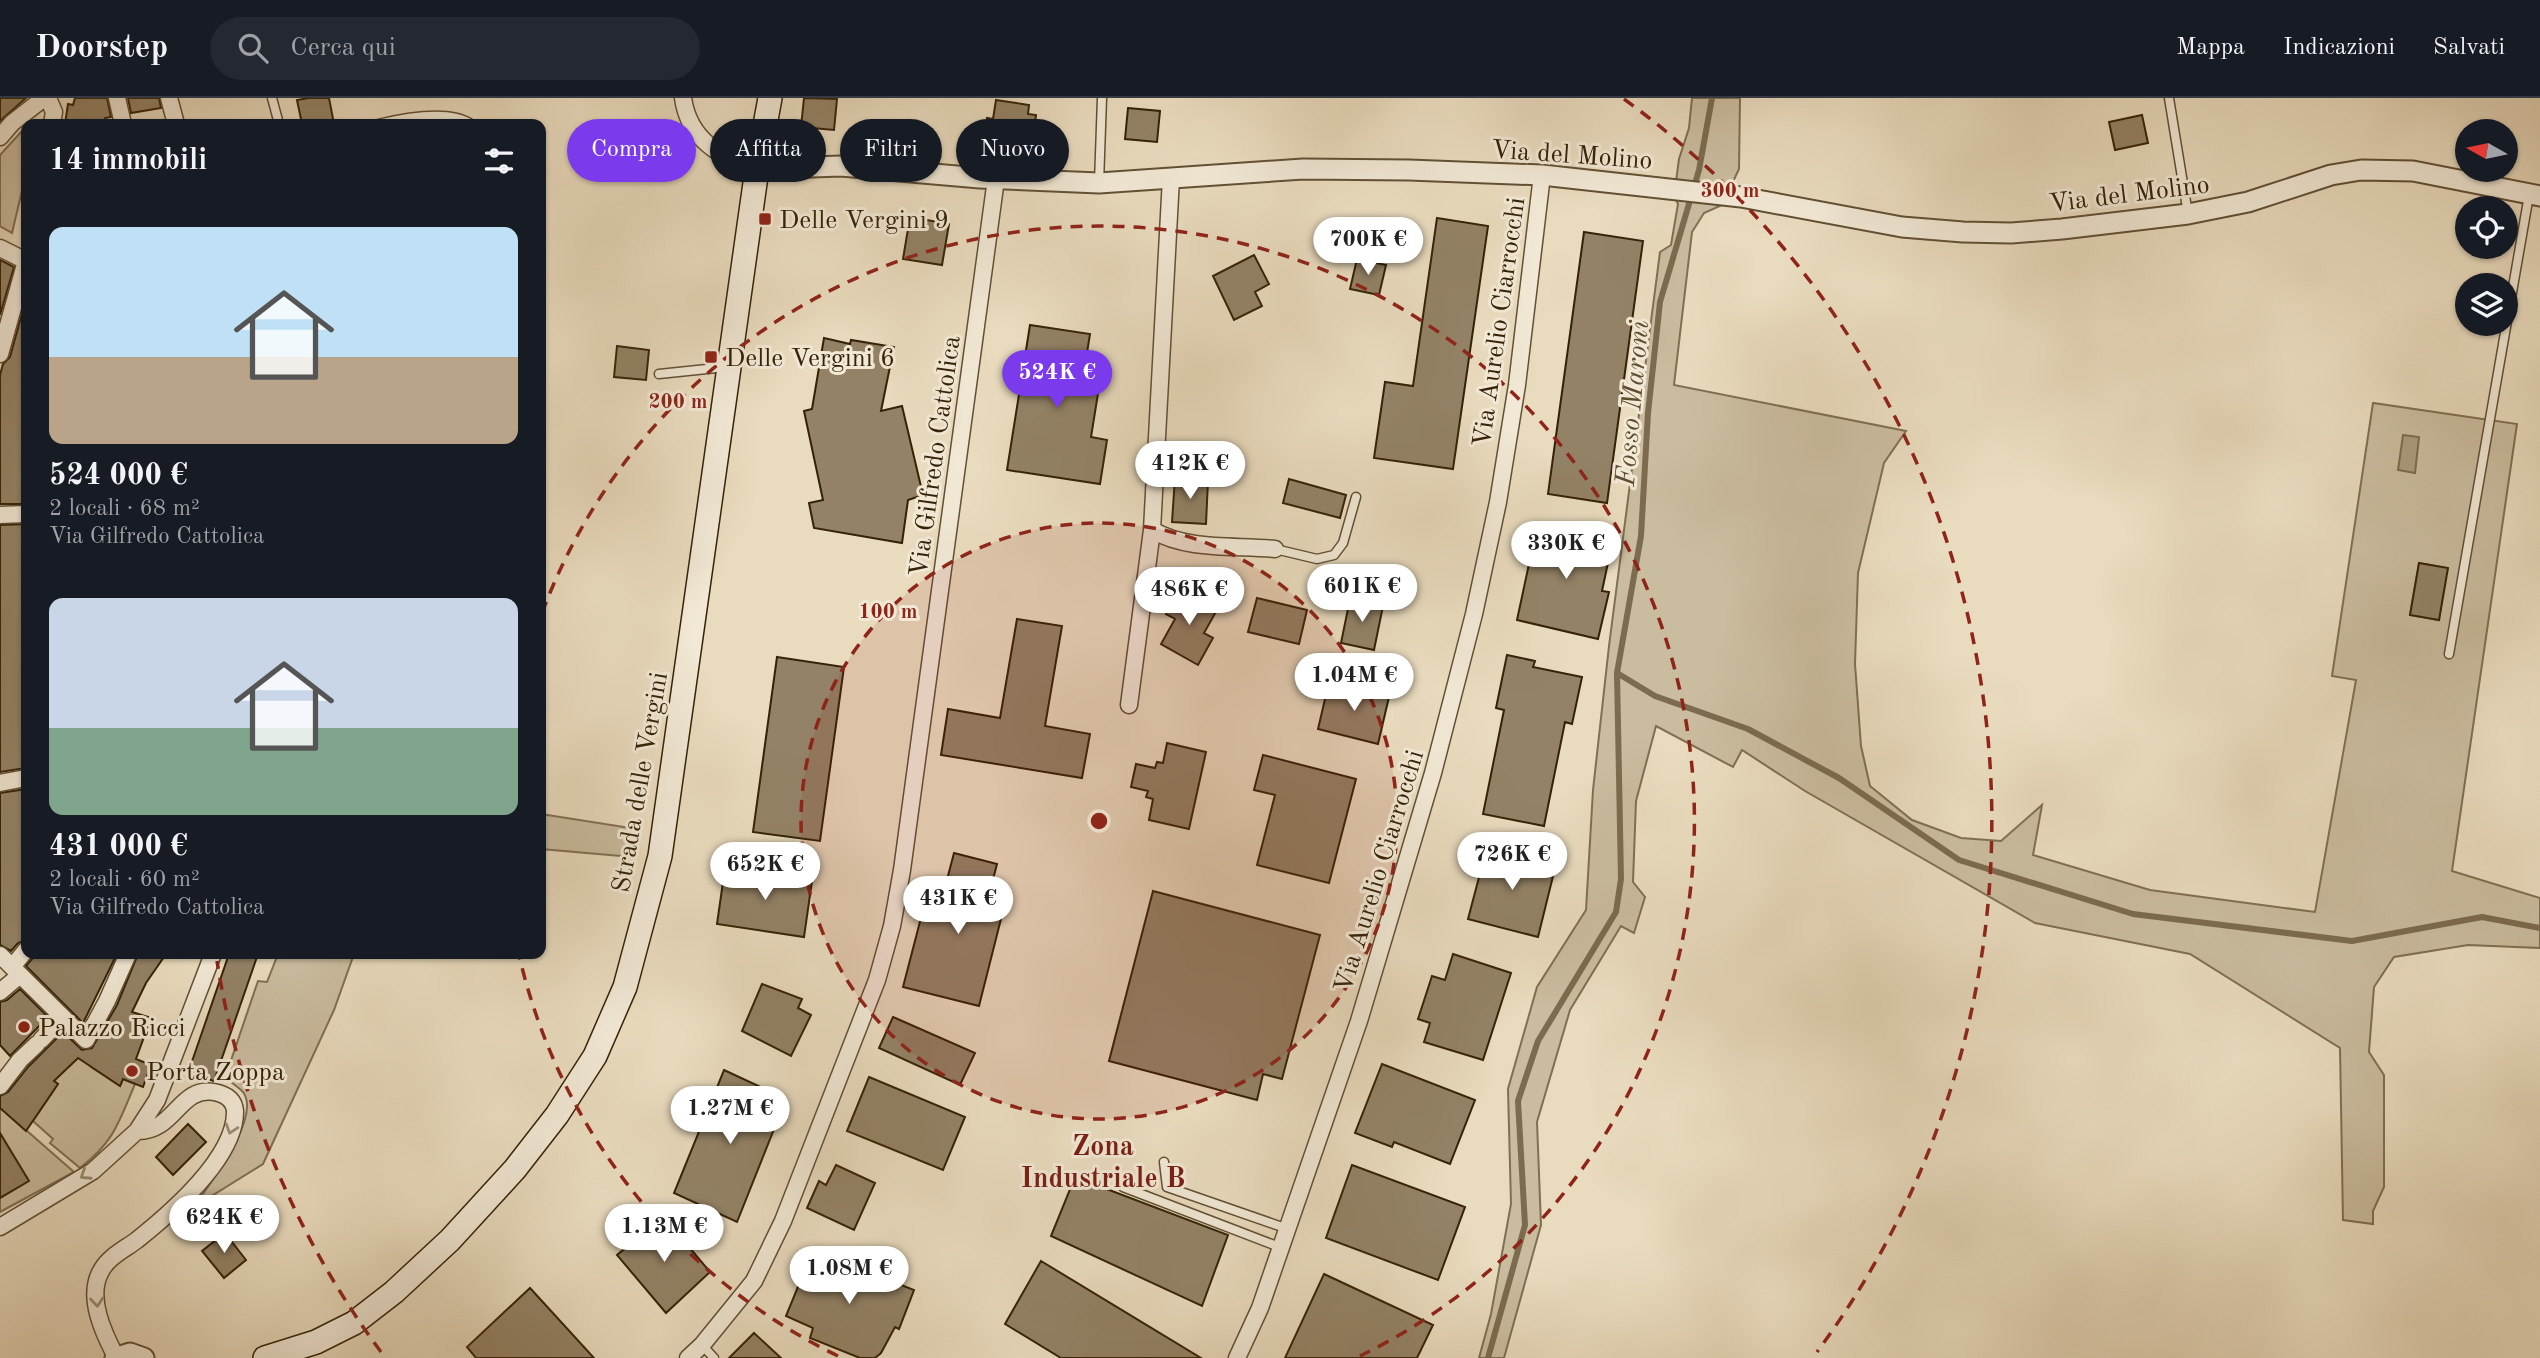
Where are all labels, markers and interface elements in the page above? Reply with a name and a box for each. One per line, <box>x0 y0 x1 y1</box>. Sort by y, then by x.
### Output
search box <box>210 17 700 80</box>
icon: search <box>234 29 272 67</box>
text: Doorstep <box>35 32 168 65</box>
text: Cerca qui <box>290 35 396 61</box>
text: Mappa <box>2176 36 2245 60</box>
text: Indicazioni <box>2283 36 2395 60</box>
text: Salvati <box>2433 36 2505 60</box>
chip: Compra <box>567 119 696 182</box>
chip: Affitta <box>710 119 826 182</box>
chip: Filtri <box>840 119 942 182</box>
chip: Nuovo <box>956 119 1069 182</box>
north arrow <box>2455 119 2518 182</box>
map controls <box>2455 119 2518 336</box>
street label: Via del Molino <box>1490 137 1653 175</box>
icon: filters <box>480 142 518 180</box>
text: 14 immobili <box>49 146 207 176</box>
street label: Via del Molino <box>2047 172 2211 218</box>
text: 300 m <box>1700 181 1760 202</box>
street label: Via Aurelio Ciarrocchi <box>1470 196 1530 449</box>
button: locate <box>2455 196 2518 259</box>
place label: Delle Vergini 9 <box>779 208 949 234</box>
marker: Delle Vergini 9 <box>757 211 773 227</box>
pin: 700K € <box>1311 218 1425 277</box>
text: 700K € <box>1329 228 1407 251</box>
icon: home <box>221 272 347 398</box>
button: layers <box>2455 273 2518 336</box>
water label: Fosso Maroni <box>1613 319 1655 488</box>
street label: Via Gilfredo Cattolica <box>906 334 966 579</box>
place label: Delle Vergini 6 <box>725 346 895 372</box>
marker: Delle Vergini 6 <box>703 349 719 365</box>
pin: 524K € <box>1000 350 1114 410</box>
text: 524K € <box>1018 361 1096 384</box>
text: 200 m <box>648 392 708 413</box>
pin: 412K € <box>1133 442 1247 501</box>
text: 412K € <box>1151 452 1229 475</box>
text: 524 000 € <box>49 461 188 491</box>
text: 2 locali · 68 m² <box>49 497 200 520</box>
pin: 330K € <box>1509 522 1623 581</box>
text: Via Gilfredo Cattolica <box>49 525 264 548</box>
text: 330K € <box>1527 532 1605 555</box>
pin: 601K € <box>1305 564 1419 624</box>
pin: 486K € <box>1132 568 1246 627</box>
text: 601K € <box>1323 575 1401 598</box>
text: 486K € <box>1150 578 1228 601</box>
text: 100 m <box>858 602 918 623</box>
icon: home <box>221 643 347 769</box>
pin: 1.04M € <box>1289 654 1419 713</box>
text: 1.04M € <box>1311 664 1397 687</box>
street label: Strada delle Vergini <box>609 670 673 895</box>
street label: Via Aurelio Ciarrocchi <box>1331 747 1429 996</box>
centre of rings <box>1087 809 1111 833</box>
text: 431 000 € <box>49 832 188 862</box>
pin: 726K € <box>1455 832 1569 892</box>
pin: 652K € <box>708 842 822 902</box>
text: 726K € <box>1473 843 1551 866</box>
text: 652K € <box>726 853 804 876</box>
text: 2 locali · 60 m² <box>49 868 200 891</box>
pin: 431K € <box>901 876 1015 936</box>
text: 431K € <box>919 887 997 910</box>
text: Via Gilfredo Cattolica <box>49 896 264 919</box>
place label: Palazzo Ricci <box>38 1016 186 1042</box>
marker: Palazzo Ricci <box>16 1019 32 1035</box>
place label: Porta Zoppa <box>146 1060 285 1086</box>
marker: Porta Zoppa <box>124 1063 140 1079</box>
pin: 1.27M € <box>665 1086 795 1146</box>
text: 1.27M € <box>687 1097 773 1120</box>
one-way arrow <box>225 1123 239 1135</box>
district label: Zona Industriale B <box>1021 1134 1185 1194</box>
one-way arrow <box>80 1166 93 1179</box>
pin: 624K € <box>167 1196 281 1255</box>
pin: 1.13M € <box>599 1204 729 1264</box>
text: 624K € <box>185 1206 263 1229</box>
text: 1.13M € <box>621 1215 707 1238</box>
pin: 1.08M € <box>784 1246 914 1306</box>
text: 1.08M € <box>806 1257 892 1280</box>
one-way arrow <box>90 1296 105 1308</box>

